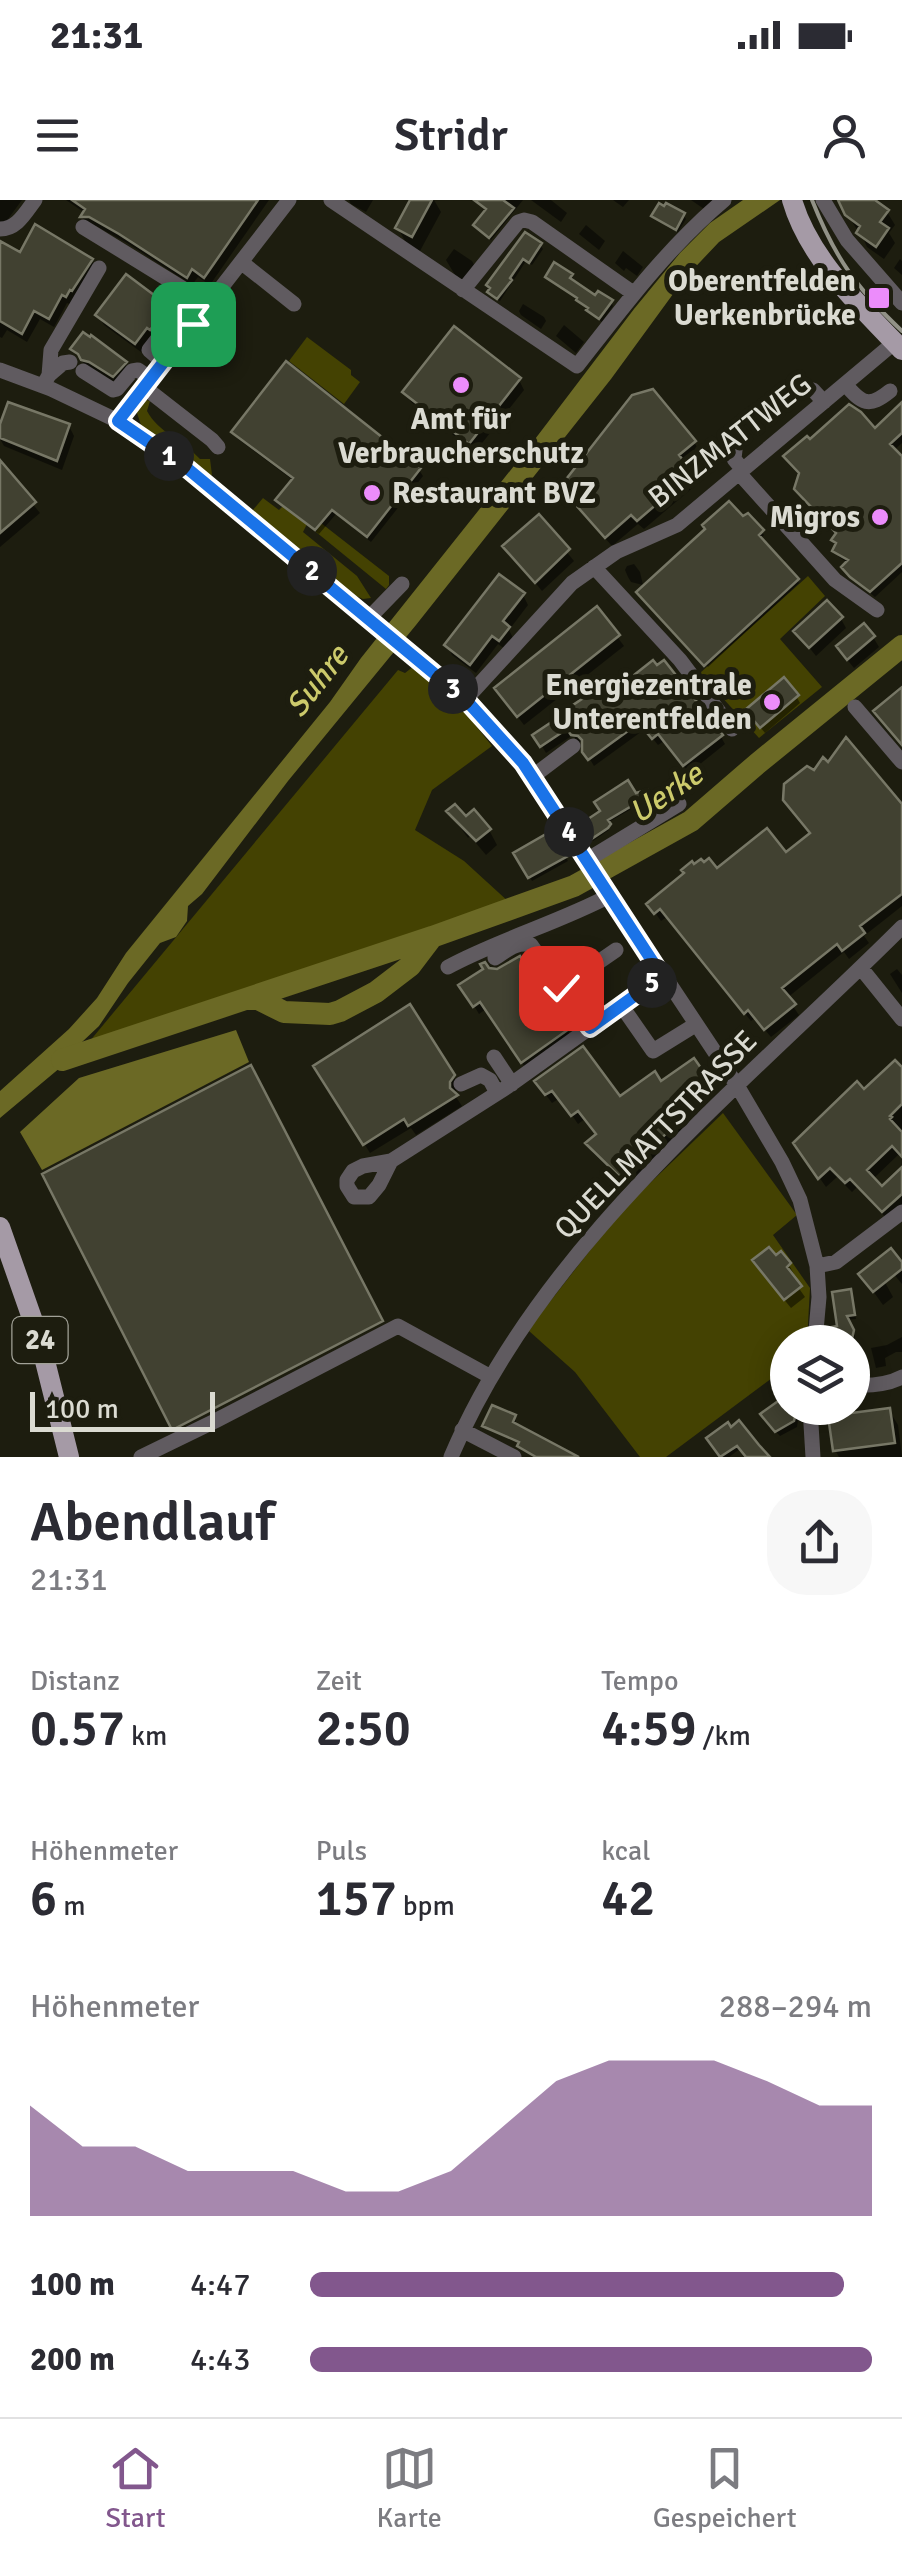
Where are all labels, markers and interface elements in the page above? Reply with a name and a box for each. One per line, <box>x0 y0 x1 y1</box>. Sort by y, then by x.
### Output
text: 21:31 <box>50 12 143 59</box>
icon: menu <box>30 108 85 163</box>
text: Stridr <box>394 108 508 163</box>
icon: person <box>817 108 872 163</box>
place label: Oberentfelden Uerkenbrücke <box>668 263 856 334</box>
pin <box>151 282 236 367</box>
marker: Oberentfelden Uerkenbrücke <box>866 285 892 311</box>
icon: arrive <box>166 297 221 352</box>
street label: BINZMATTWEG <box>641 366 819 516</box>
marker: Amt für Verbraucherschutz <box>450 374 472 396</box>
place label: Amt für Verbraucherschutz <box>338 401 584 472</box>
pin: 1 <box>144 431 194 481</box>
text: 1 <box>161 439 177 473</box>
place label: Restaurant BVZ <box>392 475 596 512</box>
marker: Restaurant BVZ <box>361 482 383 504</box>
place label: Migros <box>770 499 860 536</box>
marker: Migros <box>869 506 891 528</box>
pin: 2 <box>287 546 337 596</box>
text: 2 <box>304 554 320 588</box>
water label: Suhre <box>277 636 358 724</box>
pin: 3 <box>428 664 478 714</box>
place label: Energiezentrale Unterentfelden <box>545 667 752 738</box>
text: 3 <box>445 672 461 706</box>
marker: Energiezentrale Unterentfelden <box>761 691 783 713</box>
water label: Uerke <box>622 753 712 832</box>
pin: 4 <box>544 807 594 857</box>
text: 4 <box>561 815 577 849</box>
pin <box>519 946 604 1031</box>
pin: 5 <box>627 958 677 1008</box>
icon: check <box>534 961 589 1016</box>
text: 5 <box>644 966 660 1000</box>
street label: QUELLMATTSTRASSE <box>547 1023 765 1247</box>
road number: 24 <box>12 1317 68 1363</box>
map controls <box>770 1325 870 1425</box>
button: layers <box>770 1325 870 1425</box>
scale bar <box>30 1387 215 1432</box>
text: 100 m <box>45 1392 119 1426</box>
text: Abendlauf <box>30 1488 275 1556</box>
button: share <box>767 1490 872 1595</box>
text: 21:31 <box>30 1560 108 1599</box>
text: Distanz <box>30 1664 120 1698</box>
text: Zeit <box>316 1664 362 1698</box>
text: Tempo <box>601 1664 679 1698</box>
text: 0.57 <box>30 1698 125 1760</box>
text: 2:50 <box>316 1698 411 1760</box>
text: 4:59 <box>601 1698 696 1760</box>
text: km <box>125 1719 167 1753</box>
text: /km <box>696 1719 751 1753</box>
text: Höhenmeter <box>30 1834 178 1868</box>
text: Puls <box>316 1834 367 1868</box>
text: kcal <box>601 1834 650 1868</box>
text: 6 <box>30 1868 57 1930</box>
text: 157 <box>316 1868 397 1930</box>
text: 42 <box>601 1868 655 1930</box>
text: m <box>57 1889 86 1923</box>
text: bpm <box>397 1889 455 1923</box>
text: Höhenmeter <box>30 1987 199 2026</box>
text: 288–294 m <box>719 1987 872 2026</box>
text: 100 m <box>30 2265 115 2304</box>
text: 4:47 <box>190 2265 250 2304</box>
text: 200 m <box>30 2340 115 2379</box>
text: 4:43 <box>190 2340 250 2379</box>
tab: Start <box>105 2441 166 2535</box>
tab: Karte <box>377 2441 442 2535</box>
tab: Gespeichert <box>653 2441 797 2535</box>

